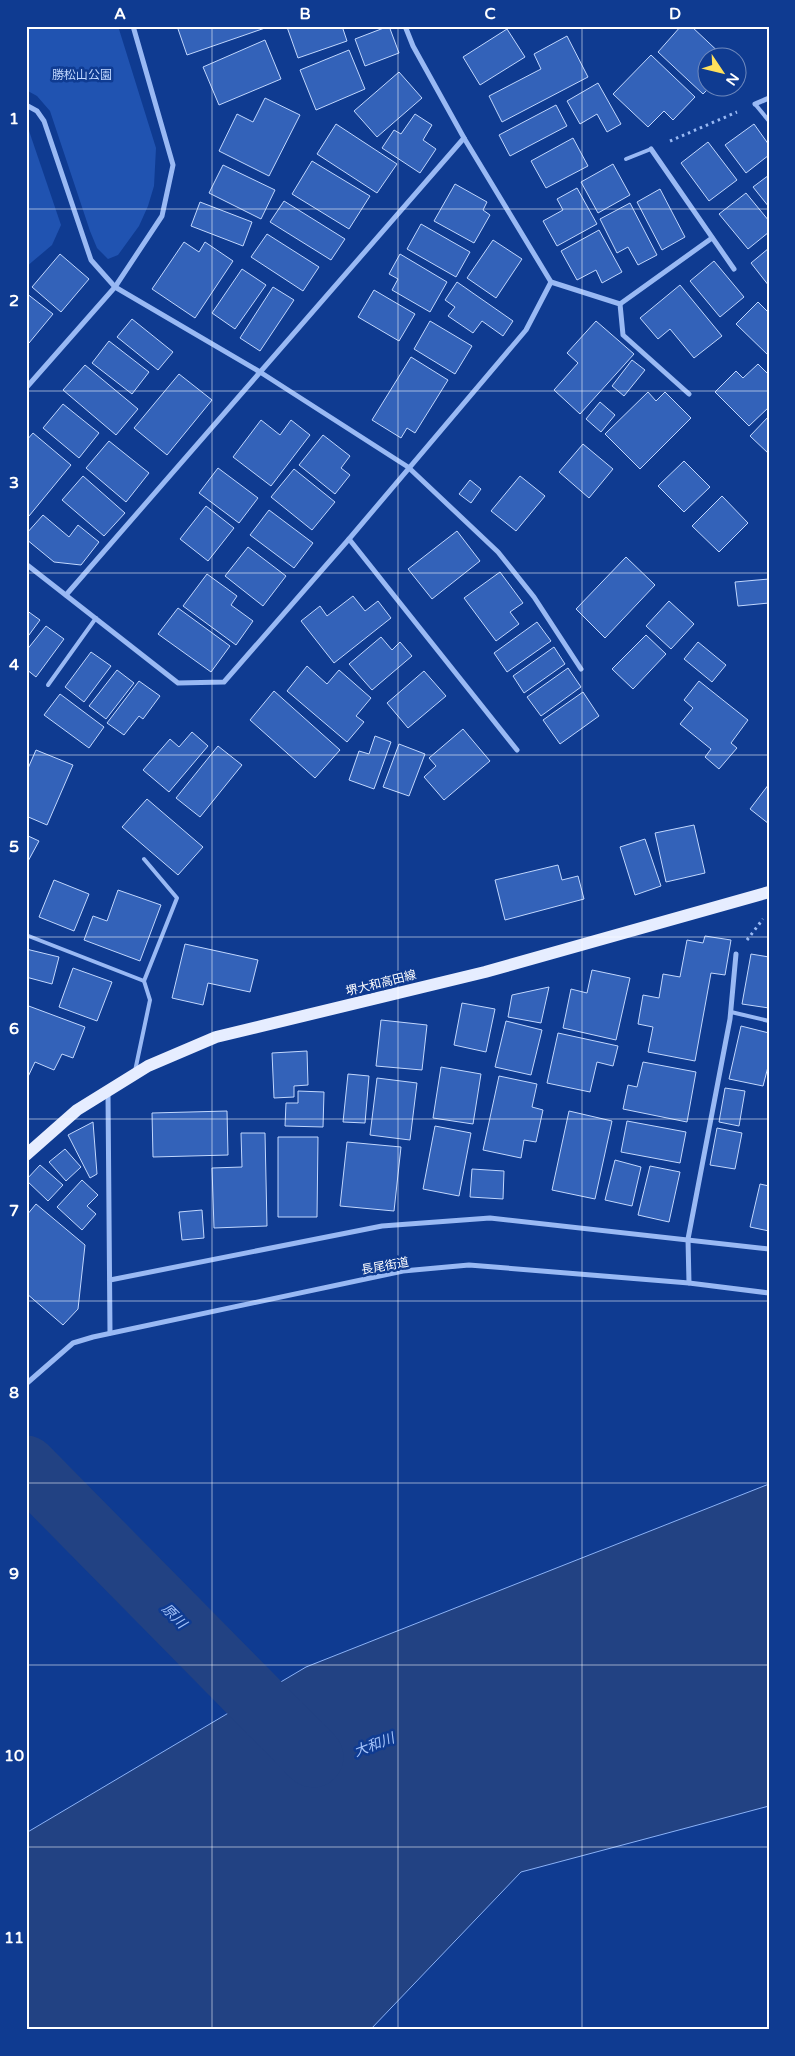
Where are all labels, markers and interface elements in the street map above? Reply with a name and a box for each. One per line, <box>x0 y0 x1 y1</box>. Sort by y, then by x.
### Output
text: A <box>114 4 126 24</box>
text: B <box>299 4 311 24</box>
text: C <box>484 4 496 24</box>
text: D <box>669 4 681 24</box>
north arrow <box>698 48 748 98</box>
park label: 勝松山公園 <box>52 68 112 82</box>
text: N <box>722 70 742 89</box>
text: 1 <box>9 109 19 129</box>
text: 2 <box>9 291 19 311</box>
text: 3 <box>9 473 19 493</box>
text: 4 <box>9 655 19 675</box>
text: 5 <box>9 837 19 857</box>
street label: 堺大和高田線 <box>344 967 418 999</box>
text: 6 <box>9 1019 19 1039</box>
text: 7 <box>9 1201 19 1221</box>
street label: 長尾街道 <box>360 1255 410 1277</box>
text: 8 <box>9 1383 19 1403</box>
text: 9 <box>9 1564 19 1584</box>
water label: 原川 <box>158 1600 191 1633</box>
water label: 大和川 <box>351 1729 399 1760</box>
text: 10 <box>4 1746 24 1766</box>
text: 11 <box>4 1928 24 1948</box>

